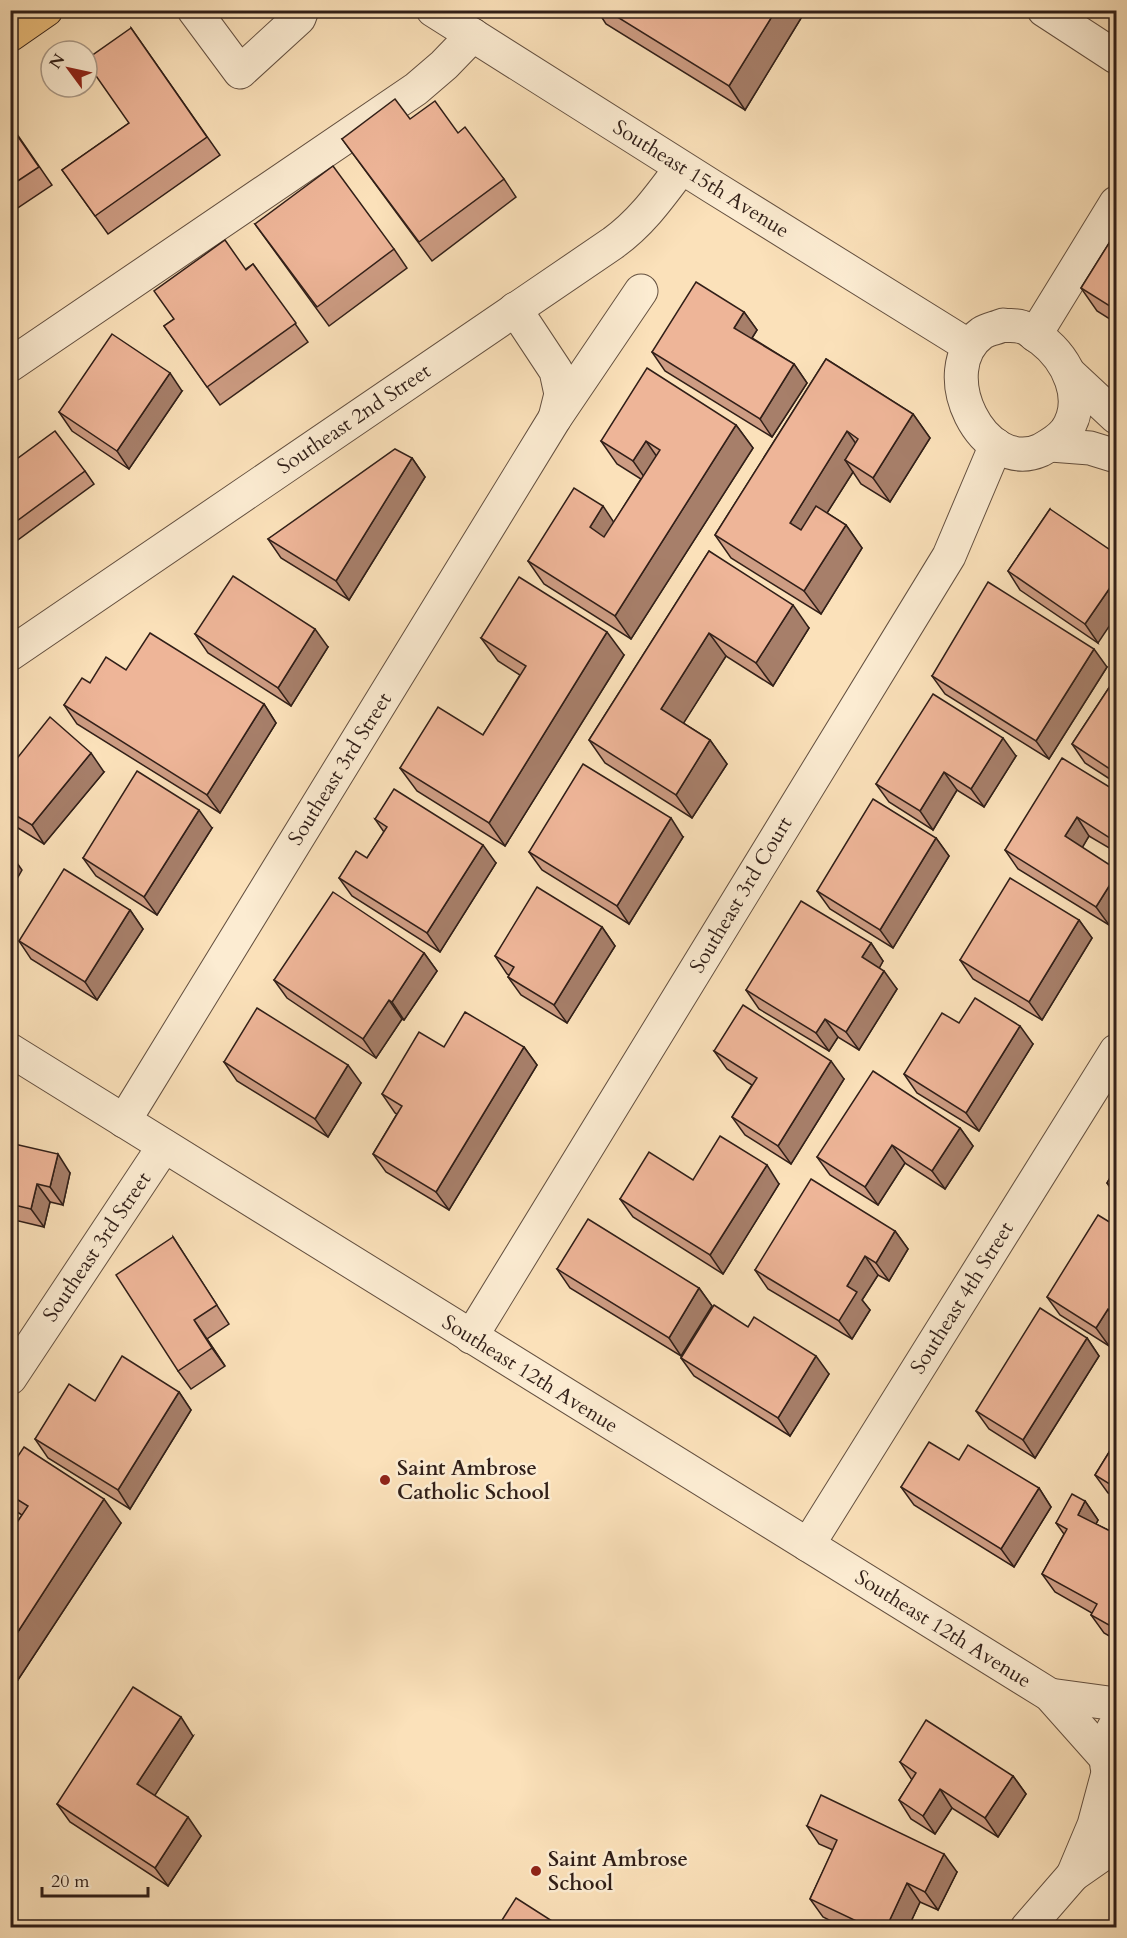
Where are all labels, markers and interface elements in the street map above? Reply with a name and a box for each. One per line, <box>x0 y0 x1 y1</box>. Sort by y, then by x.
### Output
north arrow <box>39 39 99 99</box>
text: N <box>44 49 70 73</box>
street label: Southeast 15th Avenue <box>607 113 795 245</box>
street label: Southeast 2nd Street <box>271 357 437 481</box>
street label: Southeast 3rd Street <box>281 687 399 851</box>
street label: Southeast 3rd Court <box>683 811 799 979</box>
street label: Southeast 3rd Street <box>36 1166 158 1328</box>
street label: Southeast 4th Street <box>903 1216 1021 1380</box>
street label: Southeast 12th Avenue <box>436 1308 624 1440</box>
place label: Saint Ambrose Catholic School <box>397 1454 550 1507</box>
marker: Saint Ambrose Catholic School <box>378 1473 392 1487</box>
street label: Southeast 12th Avenue <box>849 1563 1037 1695</box>
place label: Saint Ambrose School <box>548 1845 688 1898</box>
scale bar <box>42 1860 148 1898</box>
marker: Saint Ambrose School <box>529 1864 543 1878</box>
text: 20 m <box>51 1869 90 1894</box>

